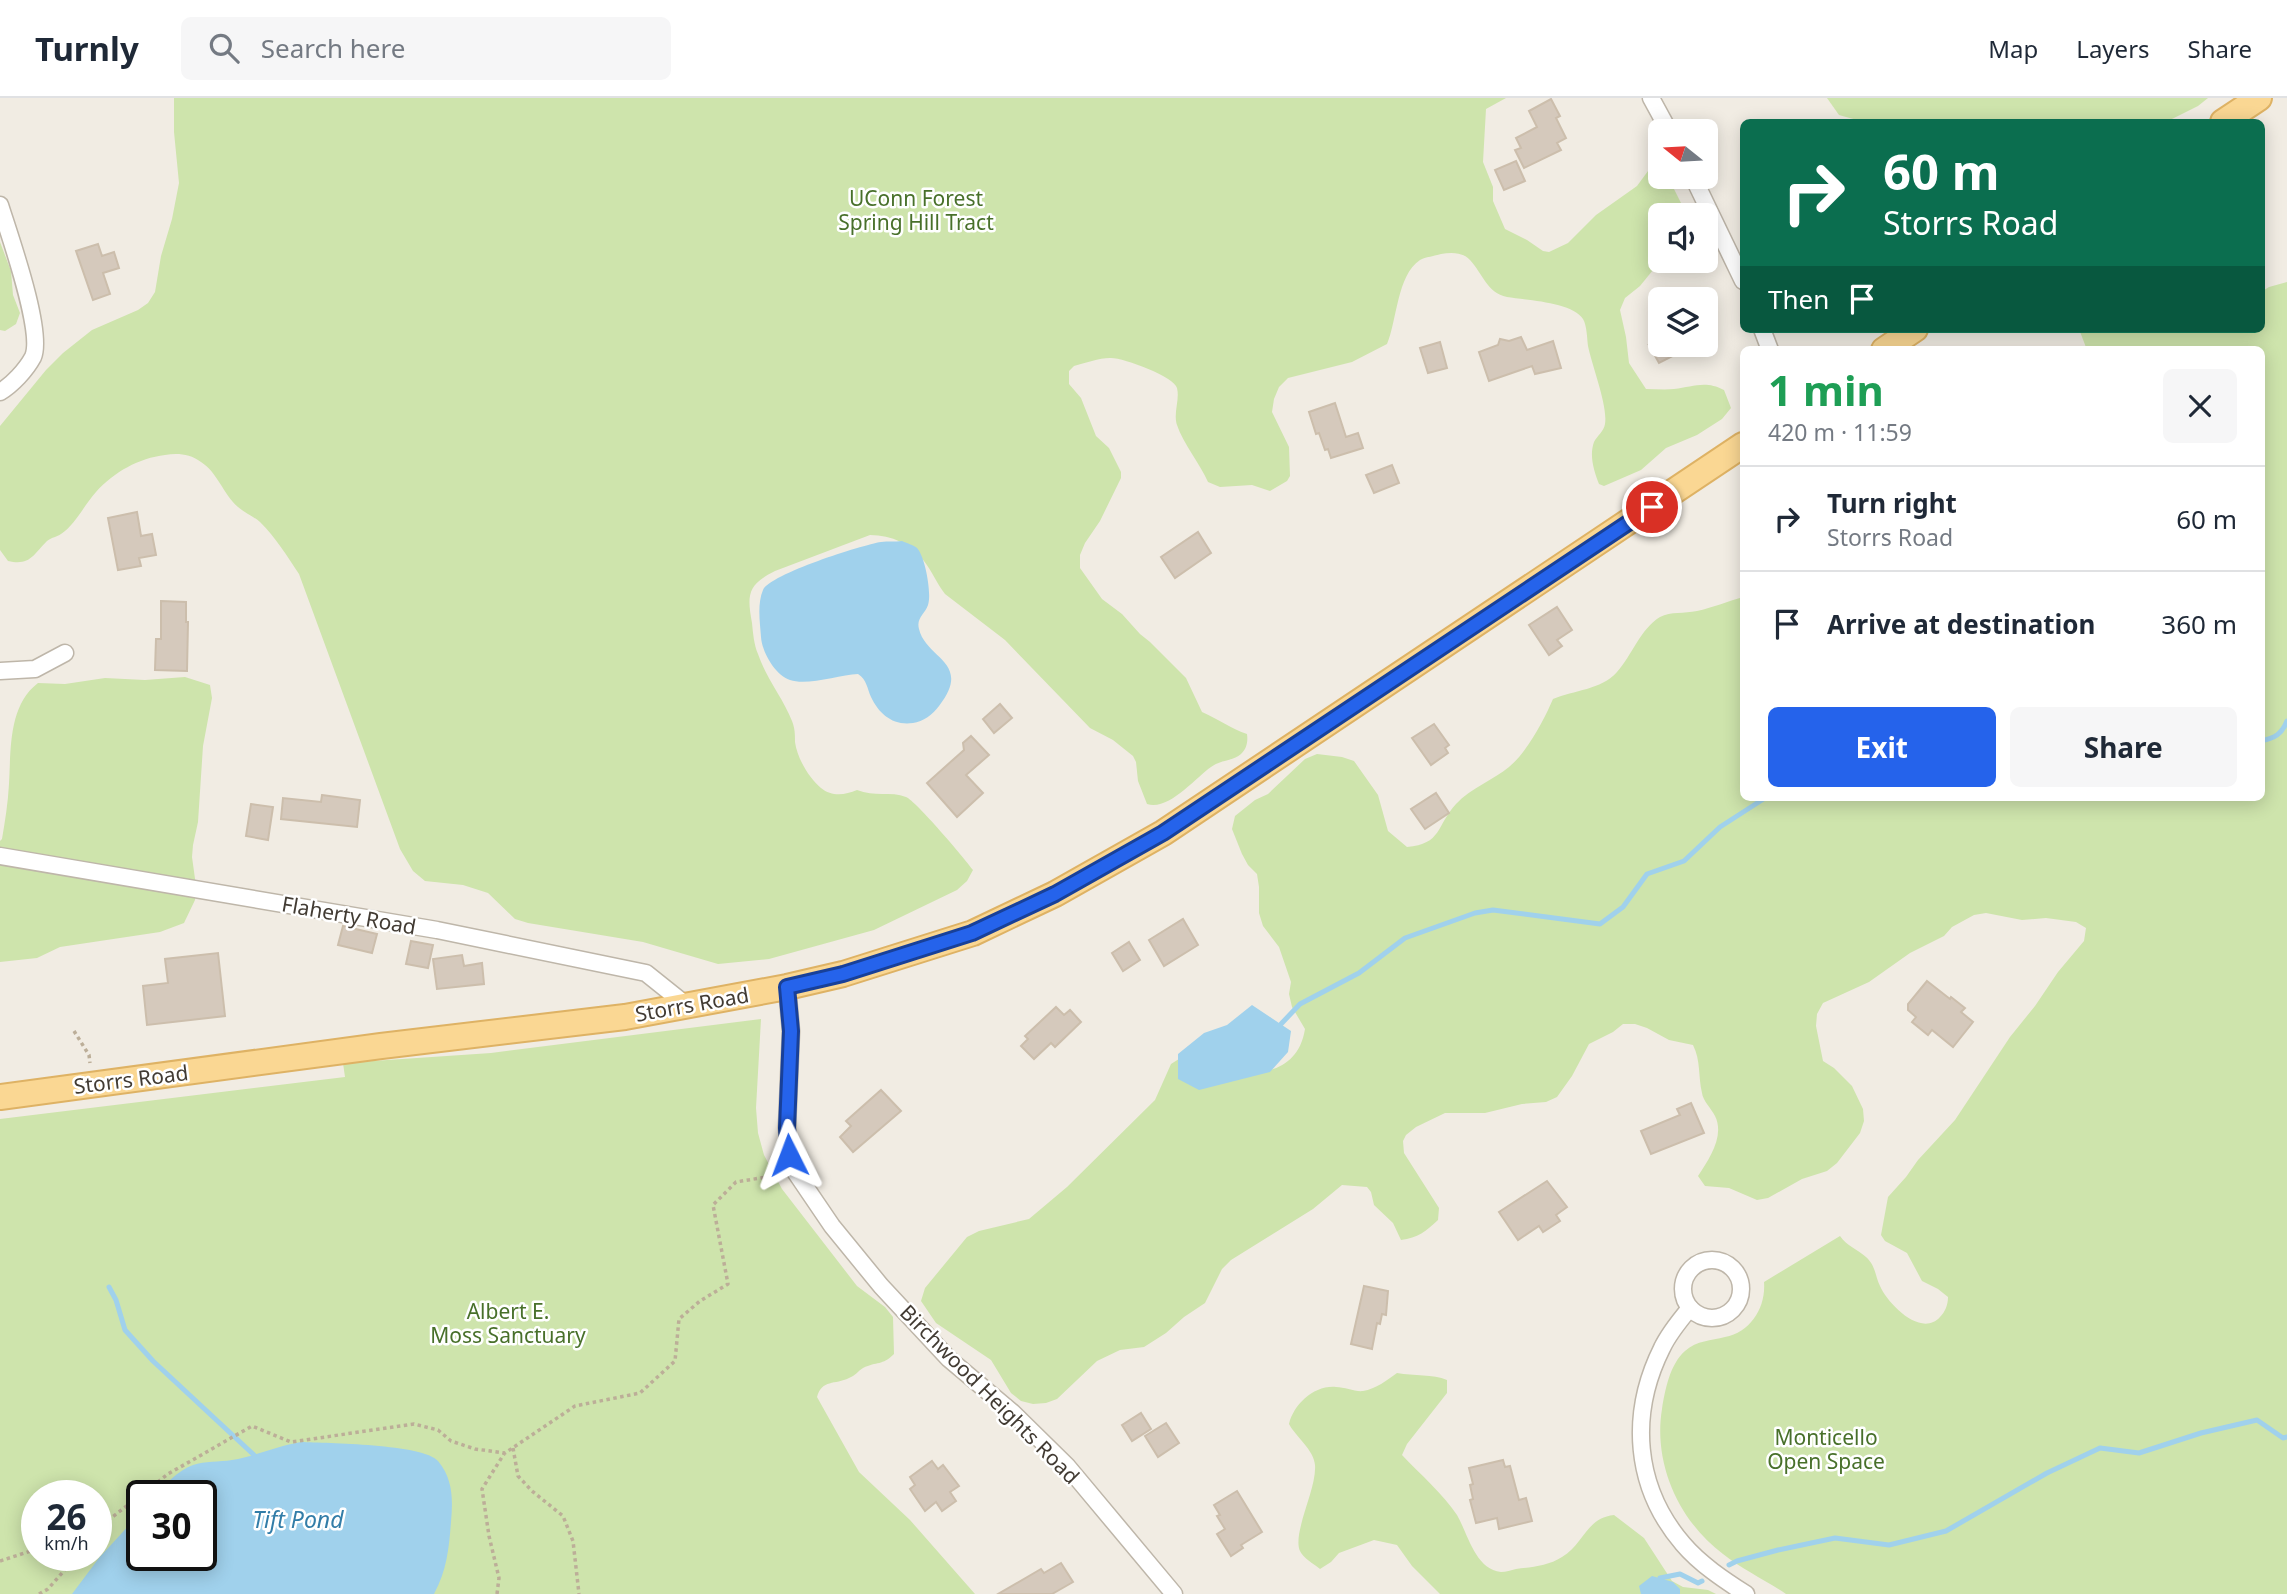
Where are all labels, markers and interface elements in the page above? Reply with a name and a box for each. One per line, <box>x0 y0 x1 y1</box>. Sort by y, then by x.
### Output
search box <box>181 17 671 80</box>
text: Turnly <box>35 26 139 71</box>
icon: search <box>205 29 243 67</box>
text: Search here <box>261 30 405 66</box>
text: Map <box>1988 32 2038 65</box>
text: Layers <box>2076 32 2150 65</box>
text: Share <box>2188 32 2252 65</box>
north arrow <box>1648 119 1718 189</box>
map controls <box>1648 119 1718 357</box>
text: 60 m <box>1883 138 2000 204</box>
icon: right <box>1768 147 1859 238</box>
park label: UConn Forest Spring Hill Tract <box>838 184 994 236</box>
text: Storrs Road <box>1883 201 2058 244</box>
button: sound <box>1648 203 1718 273</box>
icon: arrive <box>1843 280 1881 318</box>
text: Then <box>1768 281 1829 317</box>
button: layers <box>1648 287 1718 357</box>
text: 1 min <box>1768 361 1884 418</box>
button: close <box>2163 369 2237 443</box>
text: 420 m · 11:59 <box>1768 416 1912 448</box>
pin <box>1622 477 1682 537</box>
text: Turn right <box>1827 485 1957 521</box>
icon: arrive <box>1633 488 1671 526</box>
icon: right <box>1768 500 1806 538</box>
text: 60 m <box>2176 501 2237 537</box>
text: Storrs Road <box>1827 521 1953 553</box>
icon: arrive <box>1768 605 1806 643</box>
text: Arrive at destination <box>1827 606 2096 642</box>
text: 360 m <box>2161 606 2237 642</box>
button: Exit <box>1768 707 1996 787</box>
button: Share <box>2010 707 2237 787</box>
street label: Flaherty Road <box>280 889 418 941</box>
street label: Storrs Road <box>633 980 751 1028</box>
street label: Storrs Road <box>72 1058 190 1100</box>
position arrow <box>752 1118 826 1192</box>
park label: Albert E. Moss Sanctuary <box>430 1297 586 1349</box>
street label: Birchwood Heights Road <box>894 1298 1086 1490</box>
park label: Monticello Open Space <box>1767 1423 1885 1475</box>
speed limit sign: 30 <box>126 1480 217 1571</box>
text: 26 <box>46 1493 87 1540</box>
water label: Tift Pond <box>252 1503 344 1535</box>
text: km/h <box>44 1531 89 1555</box>

